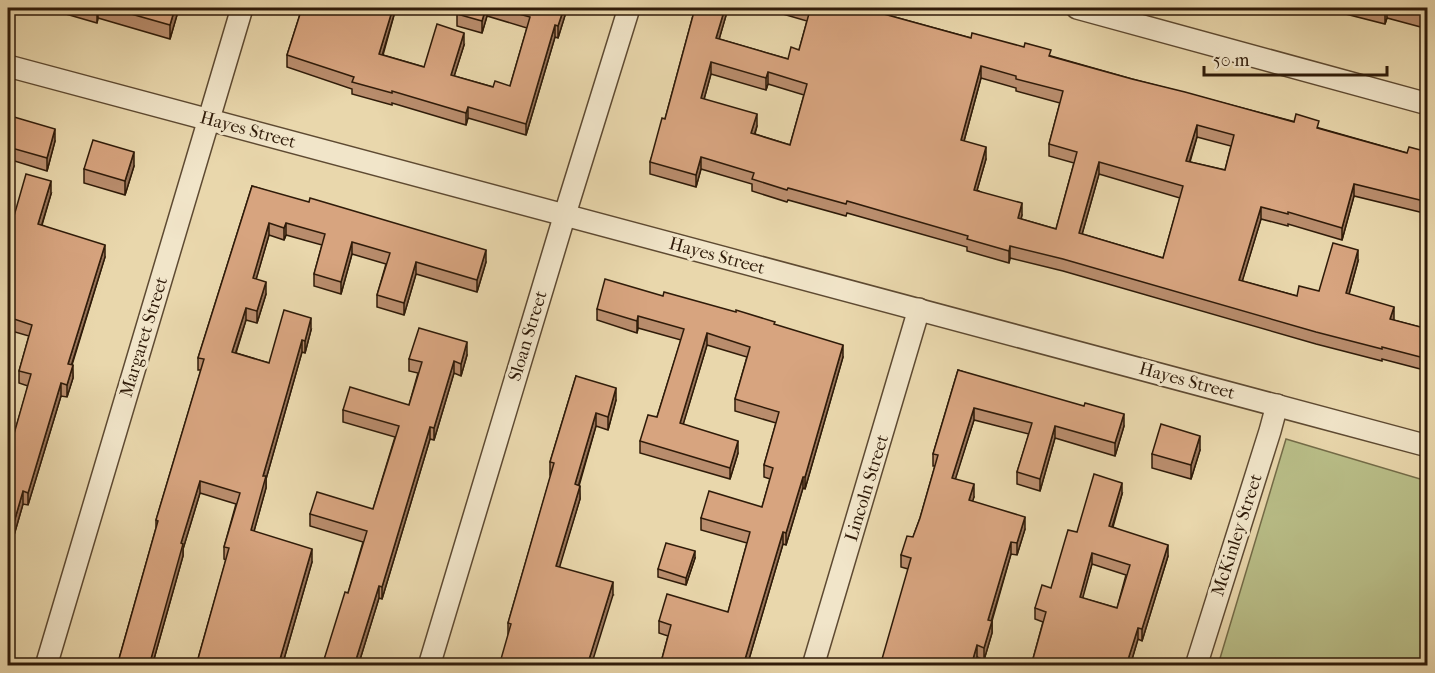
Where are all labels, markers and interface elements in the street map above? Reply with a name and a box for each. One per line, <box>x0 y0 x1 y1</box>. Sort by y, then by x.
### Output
scale bar <box>1204 39 1387 77</box>
text: 50 m <box>1213 50 1250 71</box>
street label: Hayes Street <box>198 107 299 153</box>
street label: Hayes Street <box>667 233 768 279</box>
street label: Margaret Street <box>116 274 172 400</box>
street label: Sloan Street <box>504 288 552 384</box>
street label: Hayes Street <box>1137 358 1238 404</box>
street label: Lincoln Street <box>841 432 893 544</box>
street label: McKinley Street <box>1207 471 1267 599</box>

